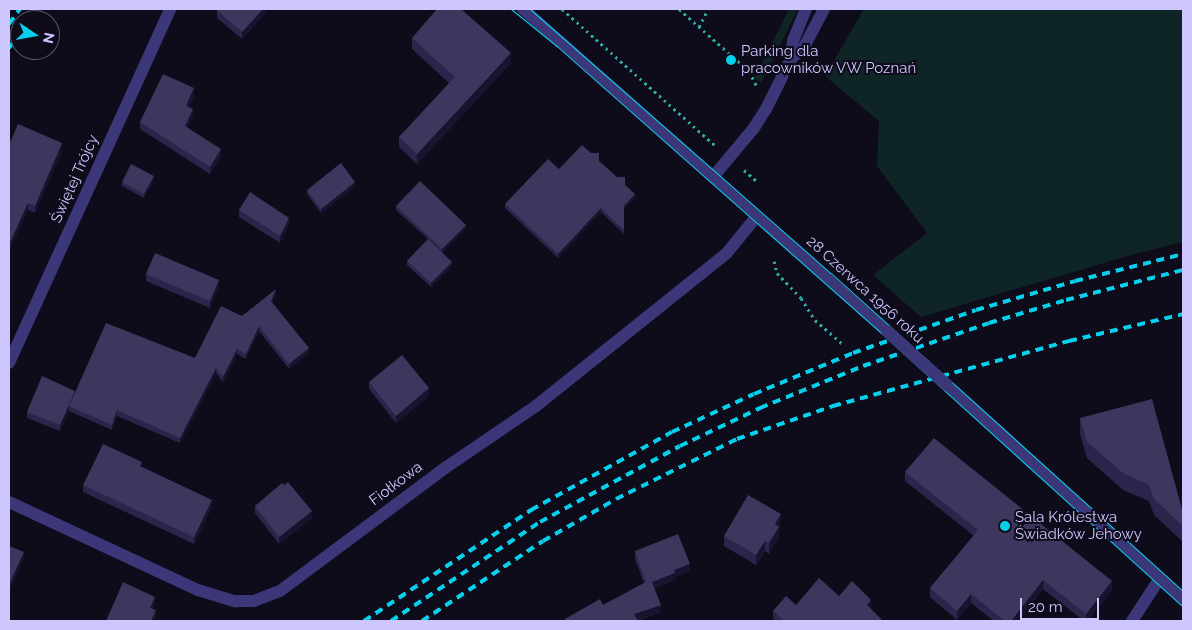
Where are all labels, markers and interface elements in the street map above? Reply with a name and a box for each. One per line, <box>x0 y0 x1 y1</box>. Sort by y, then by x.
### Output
north arrow <box>10 10 60 60</box>
text: N <box>40 31 58 45</box>
place label: Parking dla pracowników VW Poznań <box>741 42 918 77</box>
marker: Parking dla pracowników VW Poznań <box>725 54 737 66</box>
street label: Świętej Trójcy <box>47 132 103 226</box>
street label: 28 Czerwca 1956 roku <box>803 233 927 347</box>
street label: Fiołkowa <box>366 458 426 510</box>
place label: Sala Królestwa Świadków Jehowy <box>1015 508 1143 543</box>
marker: Sala Królestwa Świadków Jehowy <box>999 520 1011 532</box>
scale bar <box>1022 588 1101 620</box>
text: 20 m <box>1028 598 1063 616</box>

